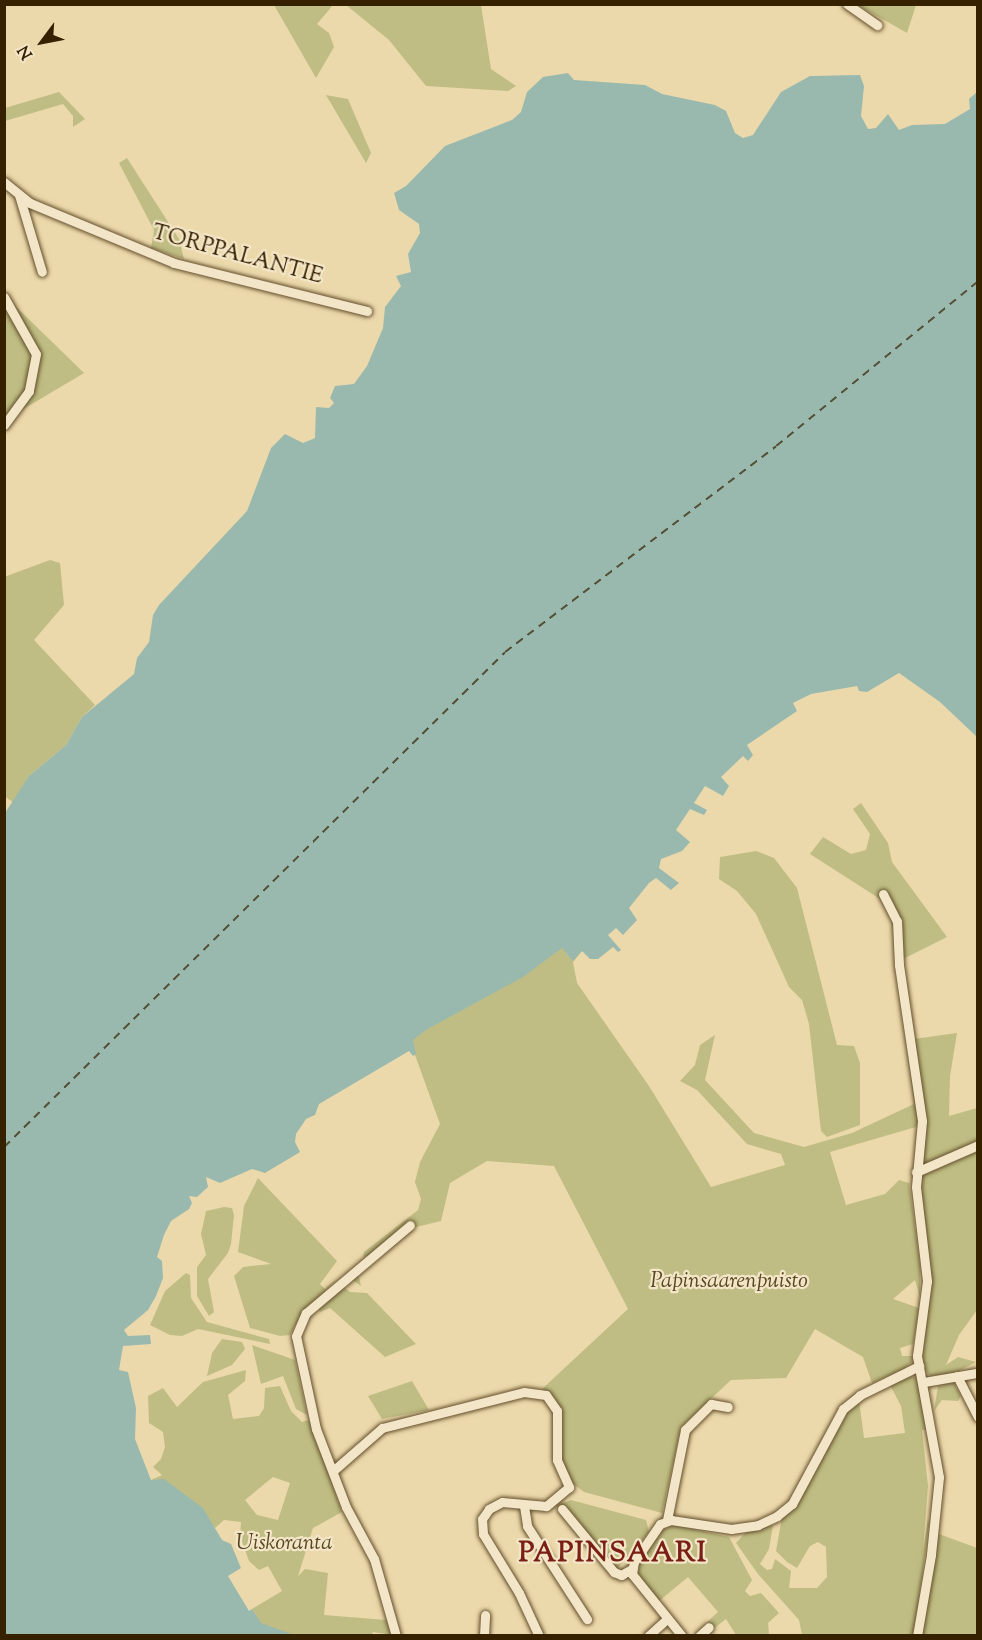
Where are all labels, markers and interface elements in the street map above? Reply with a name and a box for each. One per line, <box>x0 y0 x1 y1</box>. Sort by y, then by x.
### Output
north arrow <box>12 12 72 72</box>
text: N <box>13 40 39 63</box>
street label: TORPPALANTIE <box>149 221 325 291</box>
park label: Papinsaarenpuisto <box>650 1270 808 1296</box>
park label: Uiskoranta <box>236 1532 332 1558</box>
district label: PAPINSAARI <box>519 1537 707 1571</box>

